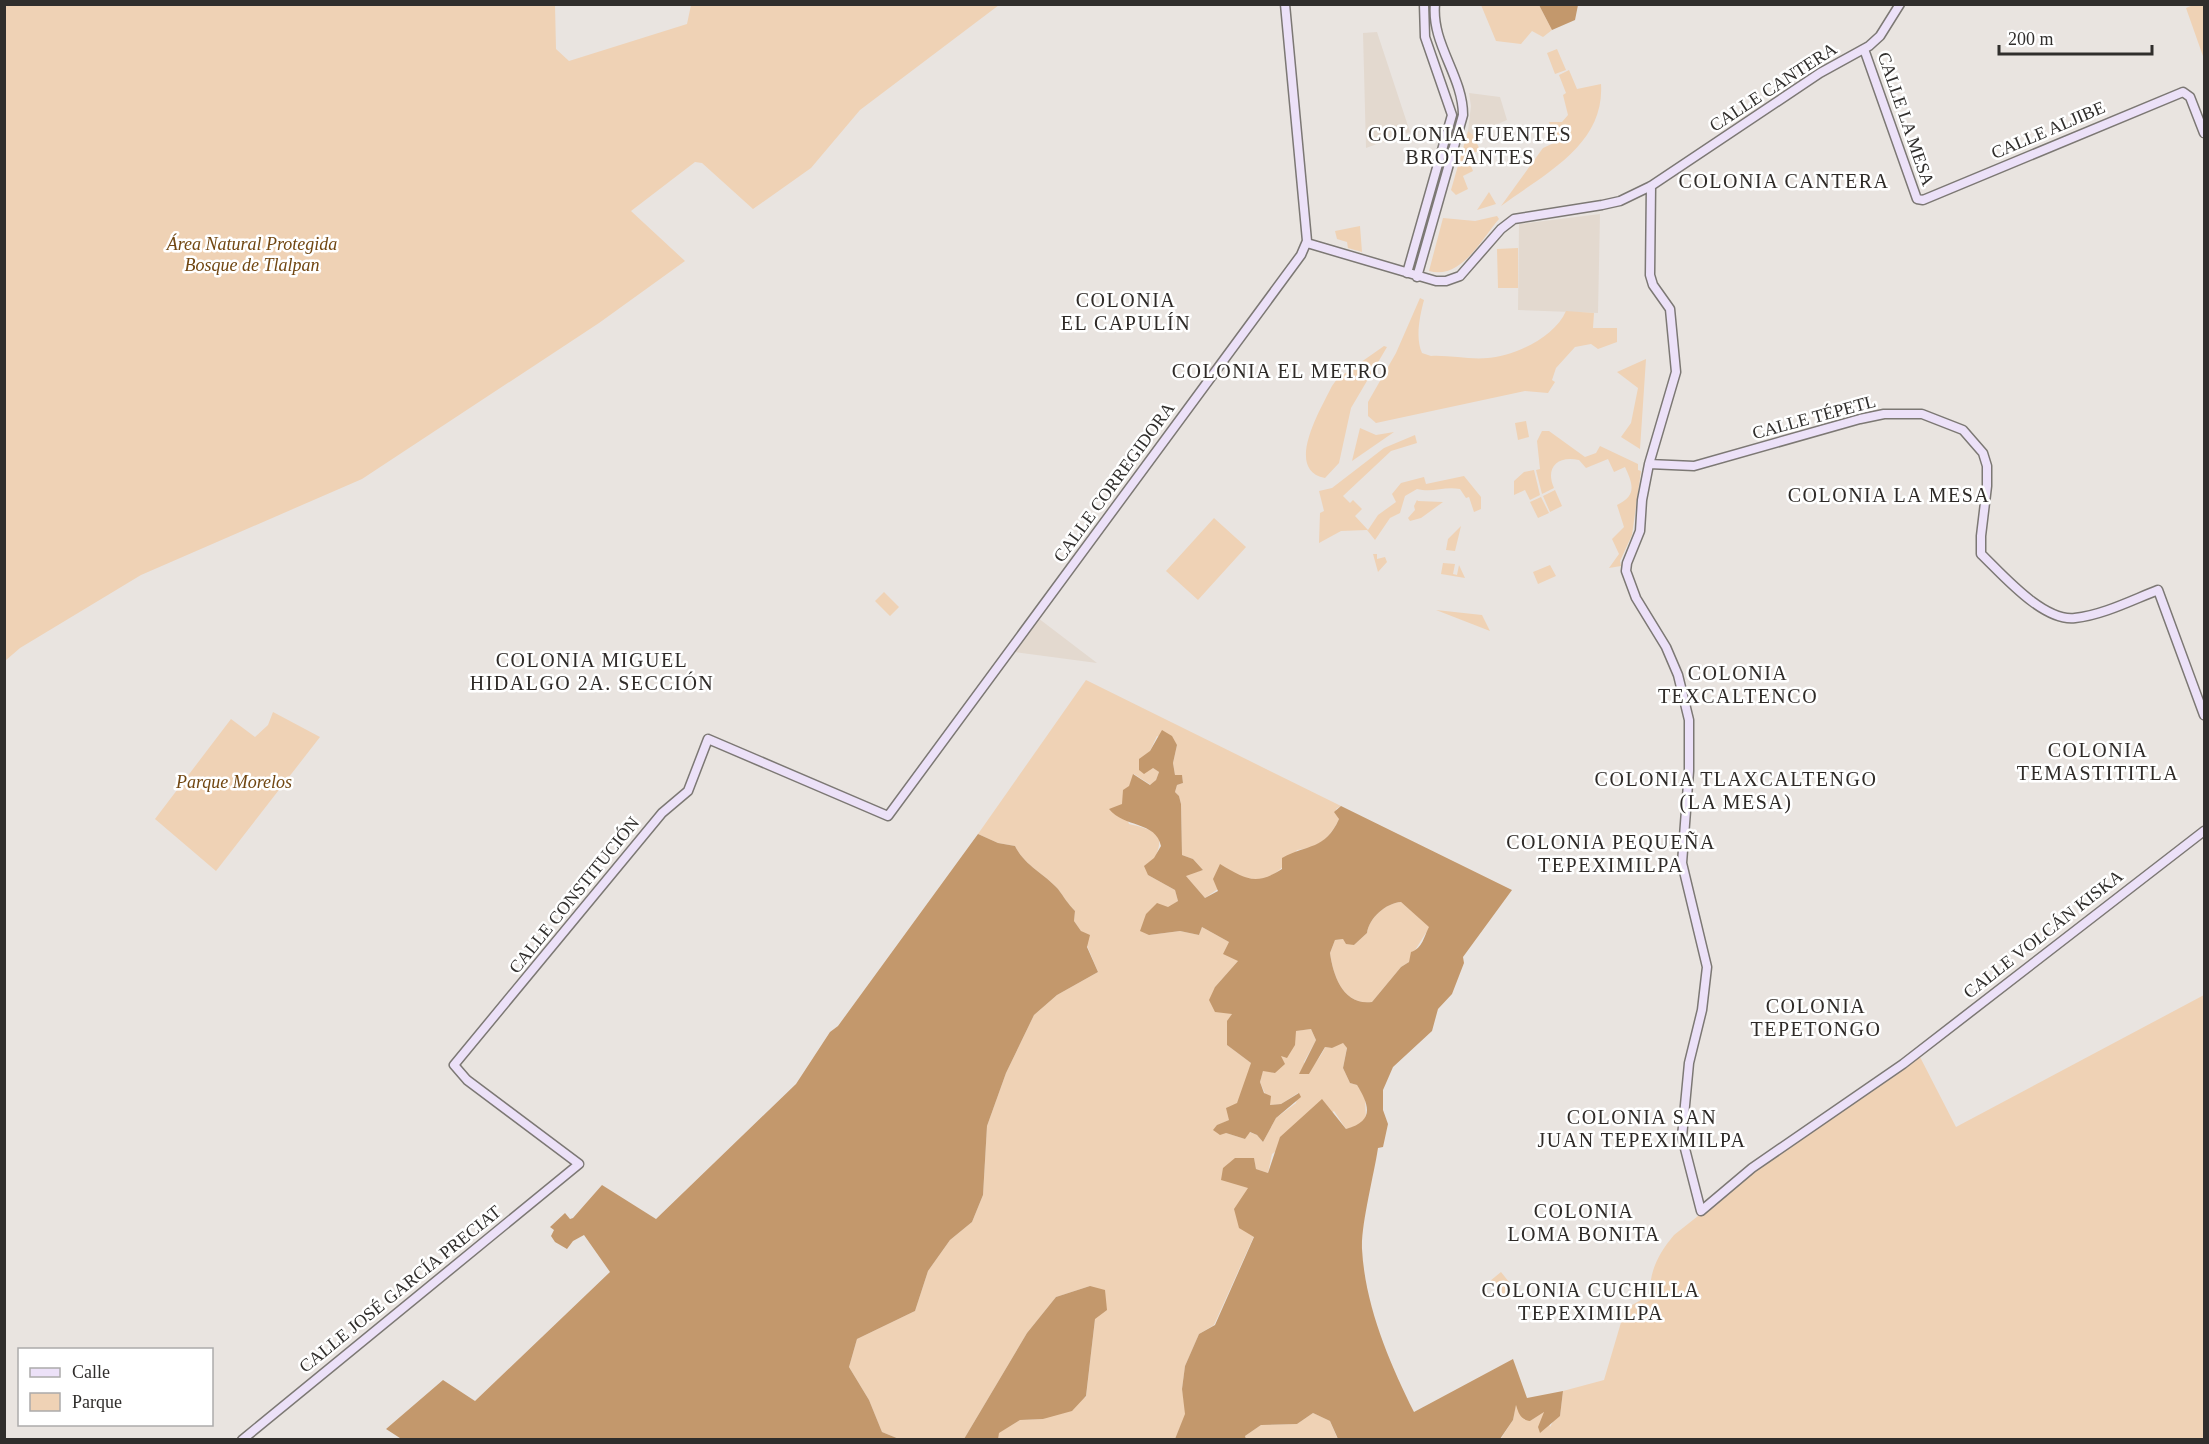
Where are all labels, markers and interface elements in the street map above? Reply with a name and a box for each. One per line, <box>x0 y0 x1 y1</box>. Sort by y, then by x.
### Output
scale bar <box>1999 18 2152 56</box>
text: 200 m <box>2008 29 2054 49</box>
street label: CALLE CANTERA <box>1706 38 1840 136</box>
street label: CALLE LA MESA <box>1874 50 1938 188</box>
street label: CALLE ALJIBE <box>1988 97 2108 163</box>
district label: COLONIA FUENTES BROTANTES <box>1368 123 1572 168</box>
district label: COLONIA CANTERA <box>1679 170 1889 192</box>
park label: Área Natural Protegida Bosque de Tlalpan <box>166 233 337 275</box>
district label: COLONIA EL CAPULÍN <box>1061 289 1191 334</box>
district label: COLONIA EL METRO <box>1172 360 1388 382</box>
street label: CALLE TÉPETL <box>1750 390 1878 443</box>
street label: CALLE CORREGIDORA <box>1049 398 1179 566</box>
district label: COLONIA LA MESA <box>1788 484 1990 506</box>
district label: COLONIA MIGUEL HIDALGO 2A. SECCIÓN <box>470 649 714 694</box>
district label: COLONIA TEXCALTENCO <box>1658 662 1818 707</box>
district label: COLONIA TEMASTITITLA <box>2017 739 2179 784</box>
district label: COLONIA TLAXCALTENGO (LA MESA) <box>1595 768 1877 814</box>
park label: Parque Morelos <box>175 772 292 792</box>
street label: CALLE CONSTITUCIÓN <box>504 812 643 977</box>
district label: COLONIA PEQUEÑA TEPEXIMILPA <box>1506 830 1716 876</box>
street label: CALLE VOLCÁN KISKA <box>1959 865 2127 1002</box>
district label: COLONIA TEPETONGO <box>1751 995 1881 1040</box>
district label: COLONIA SAN JUAN TEPEXIMILPA <box>1537 1106 1747 1151</box>
district label: COLONIA LOMA BONITA <box>1507 1200 1661 1245</box>
street label: CALLE JOSÉ GARCÍA PRECIAT <box>295 1201 505 1377</box>
district label: COLONIA CUCHILLA TEPEXIMILPA <box>1482 1279 1701 1324</box>
legend <box>18 1348 213 1426</box>
text: Calle <box>72 1362 110 1382</box>
text: Parque <box>72 1392 122 1412</box>

